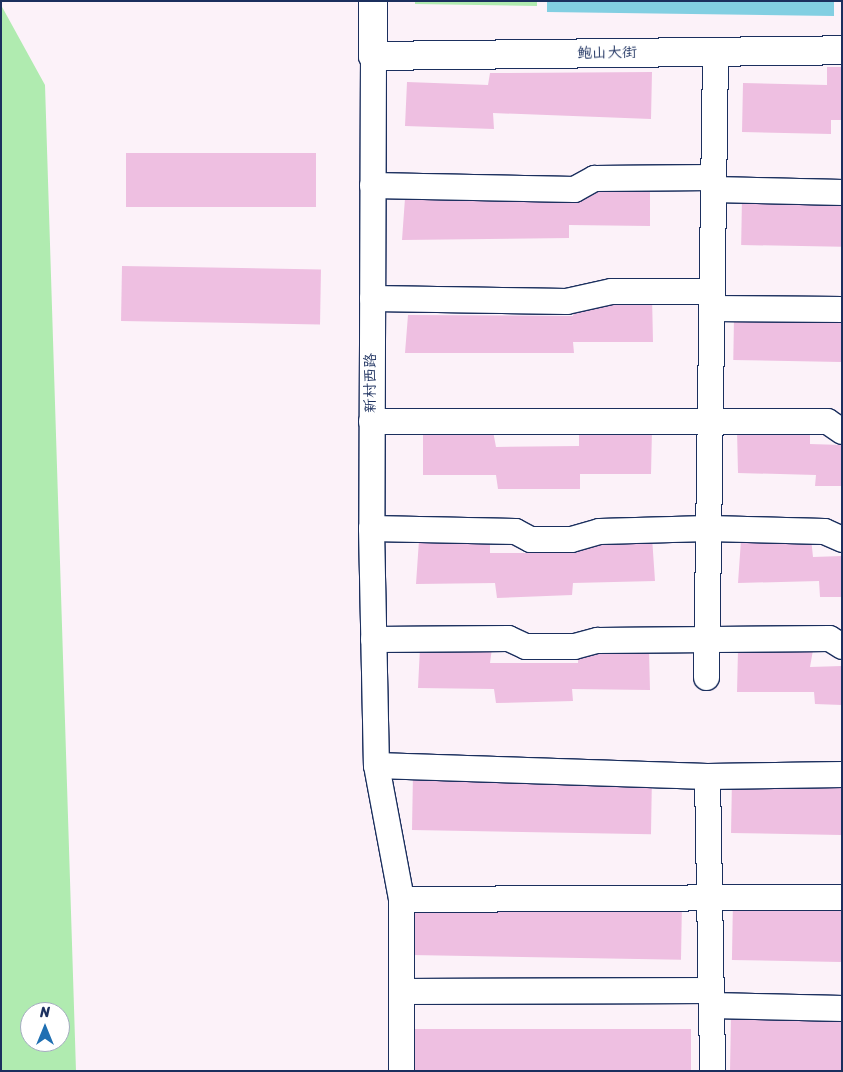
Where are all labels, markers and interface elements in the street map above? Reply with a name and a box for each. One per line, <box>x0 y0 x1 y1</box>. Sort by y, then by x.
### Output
street label: 鲍山大街 <box>577 43 637 63</box>
street label: 新村西路 <box>362 353 380 413</box>
text: N <box>40 1000 50 1025</box>
north arrow <box>20 1002 70 1052</box>

